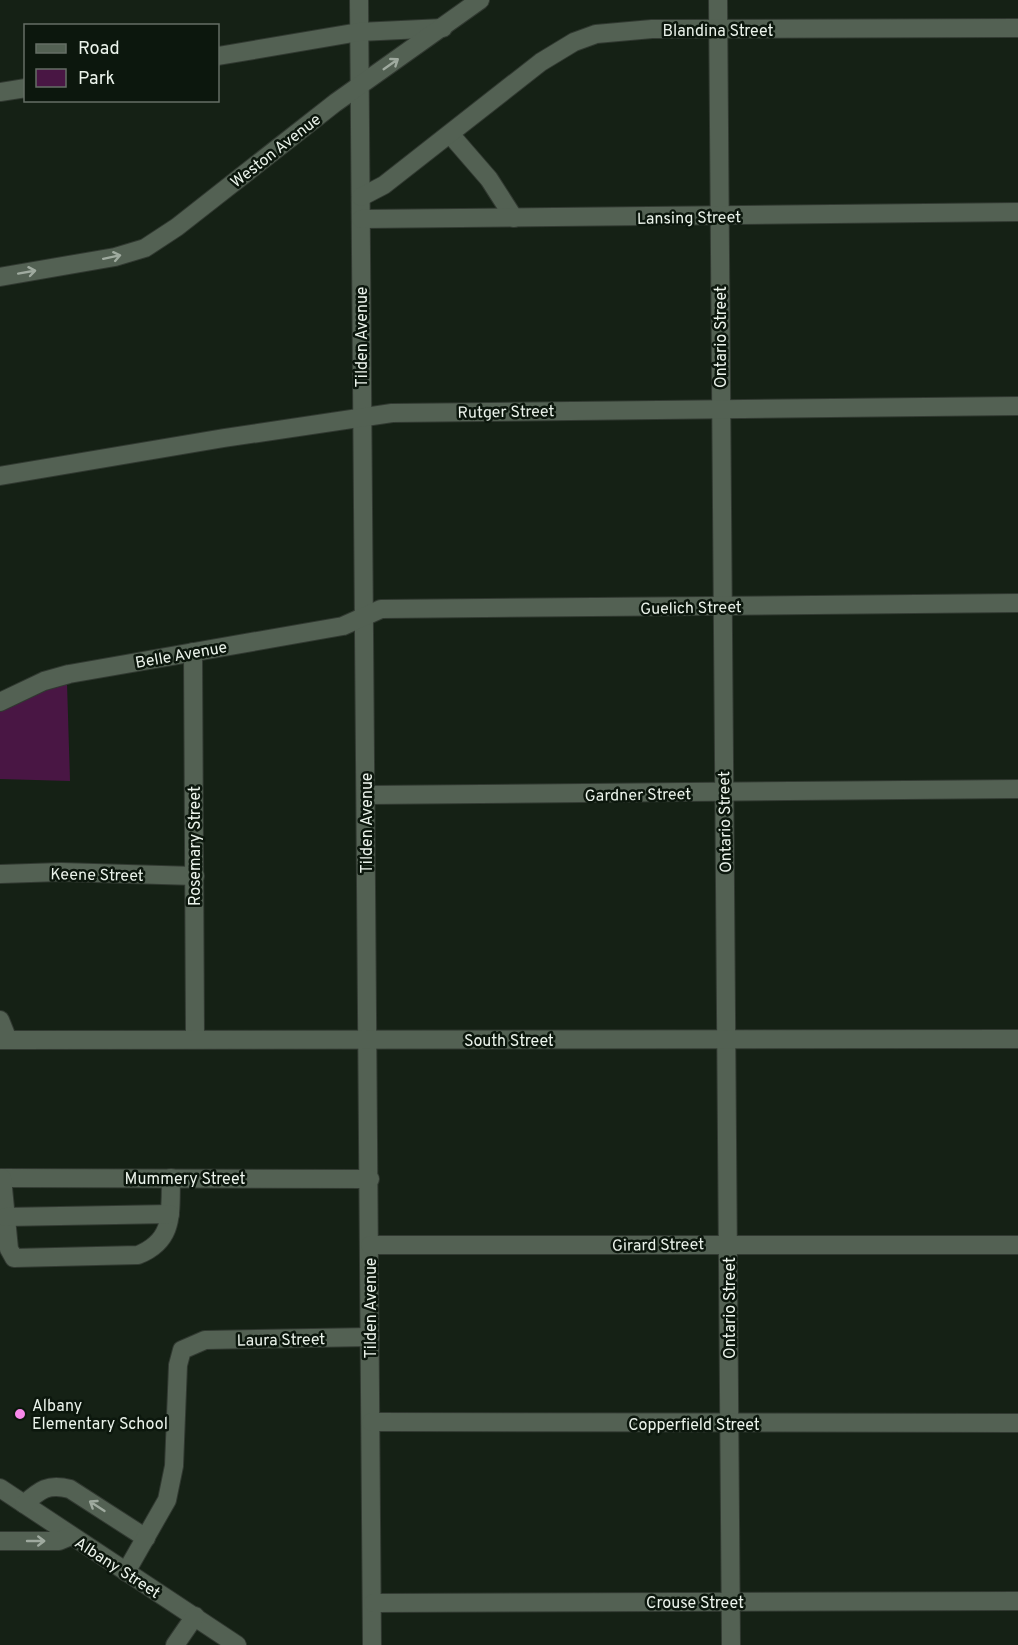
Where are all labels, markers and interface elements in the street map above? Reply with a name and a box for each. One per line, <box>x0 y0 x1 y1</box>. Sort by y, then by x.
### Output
street label: Blandina Street <box>663 22 773 42</box>
legend <box>24 24 219 102</box>
text: Road <box>78 38 120 61</box>
one-way arrow <box>383 58 399 70</box>
text: Park <box>78 68 115 91</box>
street label: Weston Avenue <box>227 110 325 193</box>
street label: Lansing Street <box>637 208 741 230</box>
one-way arrow <box>102 250 121 262</box>
one-way arrow <box>17 266 37 277</box>
street label: Ontario Street <box>712 286 732 388</box>
street label: Tilden Avenue <box>353 287 373 387</box>
street label: Rutger Street <box>457 402 555 424</box>
street label: Guelich Street <box>640 598 742 620</box>
street label: Belle Avenue <box>134 638 229 674</box>
street label: Ontario Street <box>715 771 737 873</box>
street label: Tilden Avenue <box>358 773 378 873</box>
street label: Gardner Street <box>585 785 691 807</box>
street label: Rosemary Street <box>186 786 206 906</box>
street label: Keene Street <box>50 865 144 887</box>
street label: South Street <box>464 1032 554 1052</box>
street label: Mummery Street <box>125 1170 245 1190</box>
street label: Girard Street <box>612 1235 704 1257</box>
street label: Ontario Street <box>721 1257 741 1359</box>
street label: Tilden Avenue <box>362 1258 382 1358</box>
street label: Laura Street <box>237 1330 326 1352</box>
place label: Albany Elementary School <box>32 1397 168 1435</box>
marker: Albany Elementary School <box>13 1407 27 1421</box>
street label: Copperfield Street <box>628 1416 760 1436</box>
one-way arrow <box>89 1500 106 1512</box>
street label: Albany Street <box>70 1534 164 1604</box>
one-way arrow <box>25 1535 45 1547</box>
street label: Crouse Street <box>646 1594 744 1614</box>

